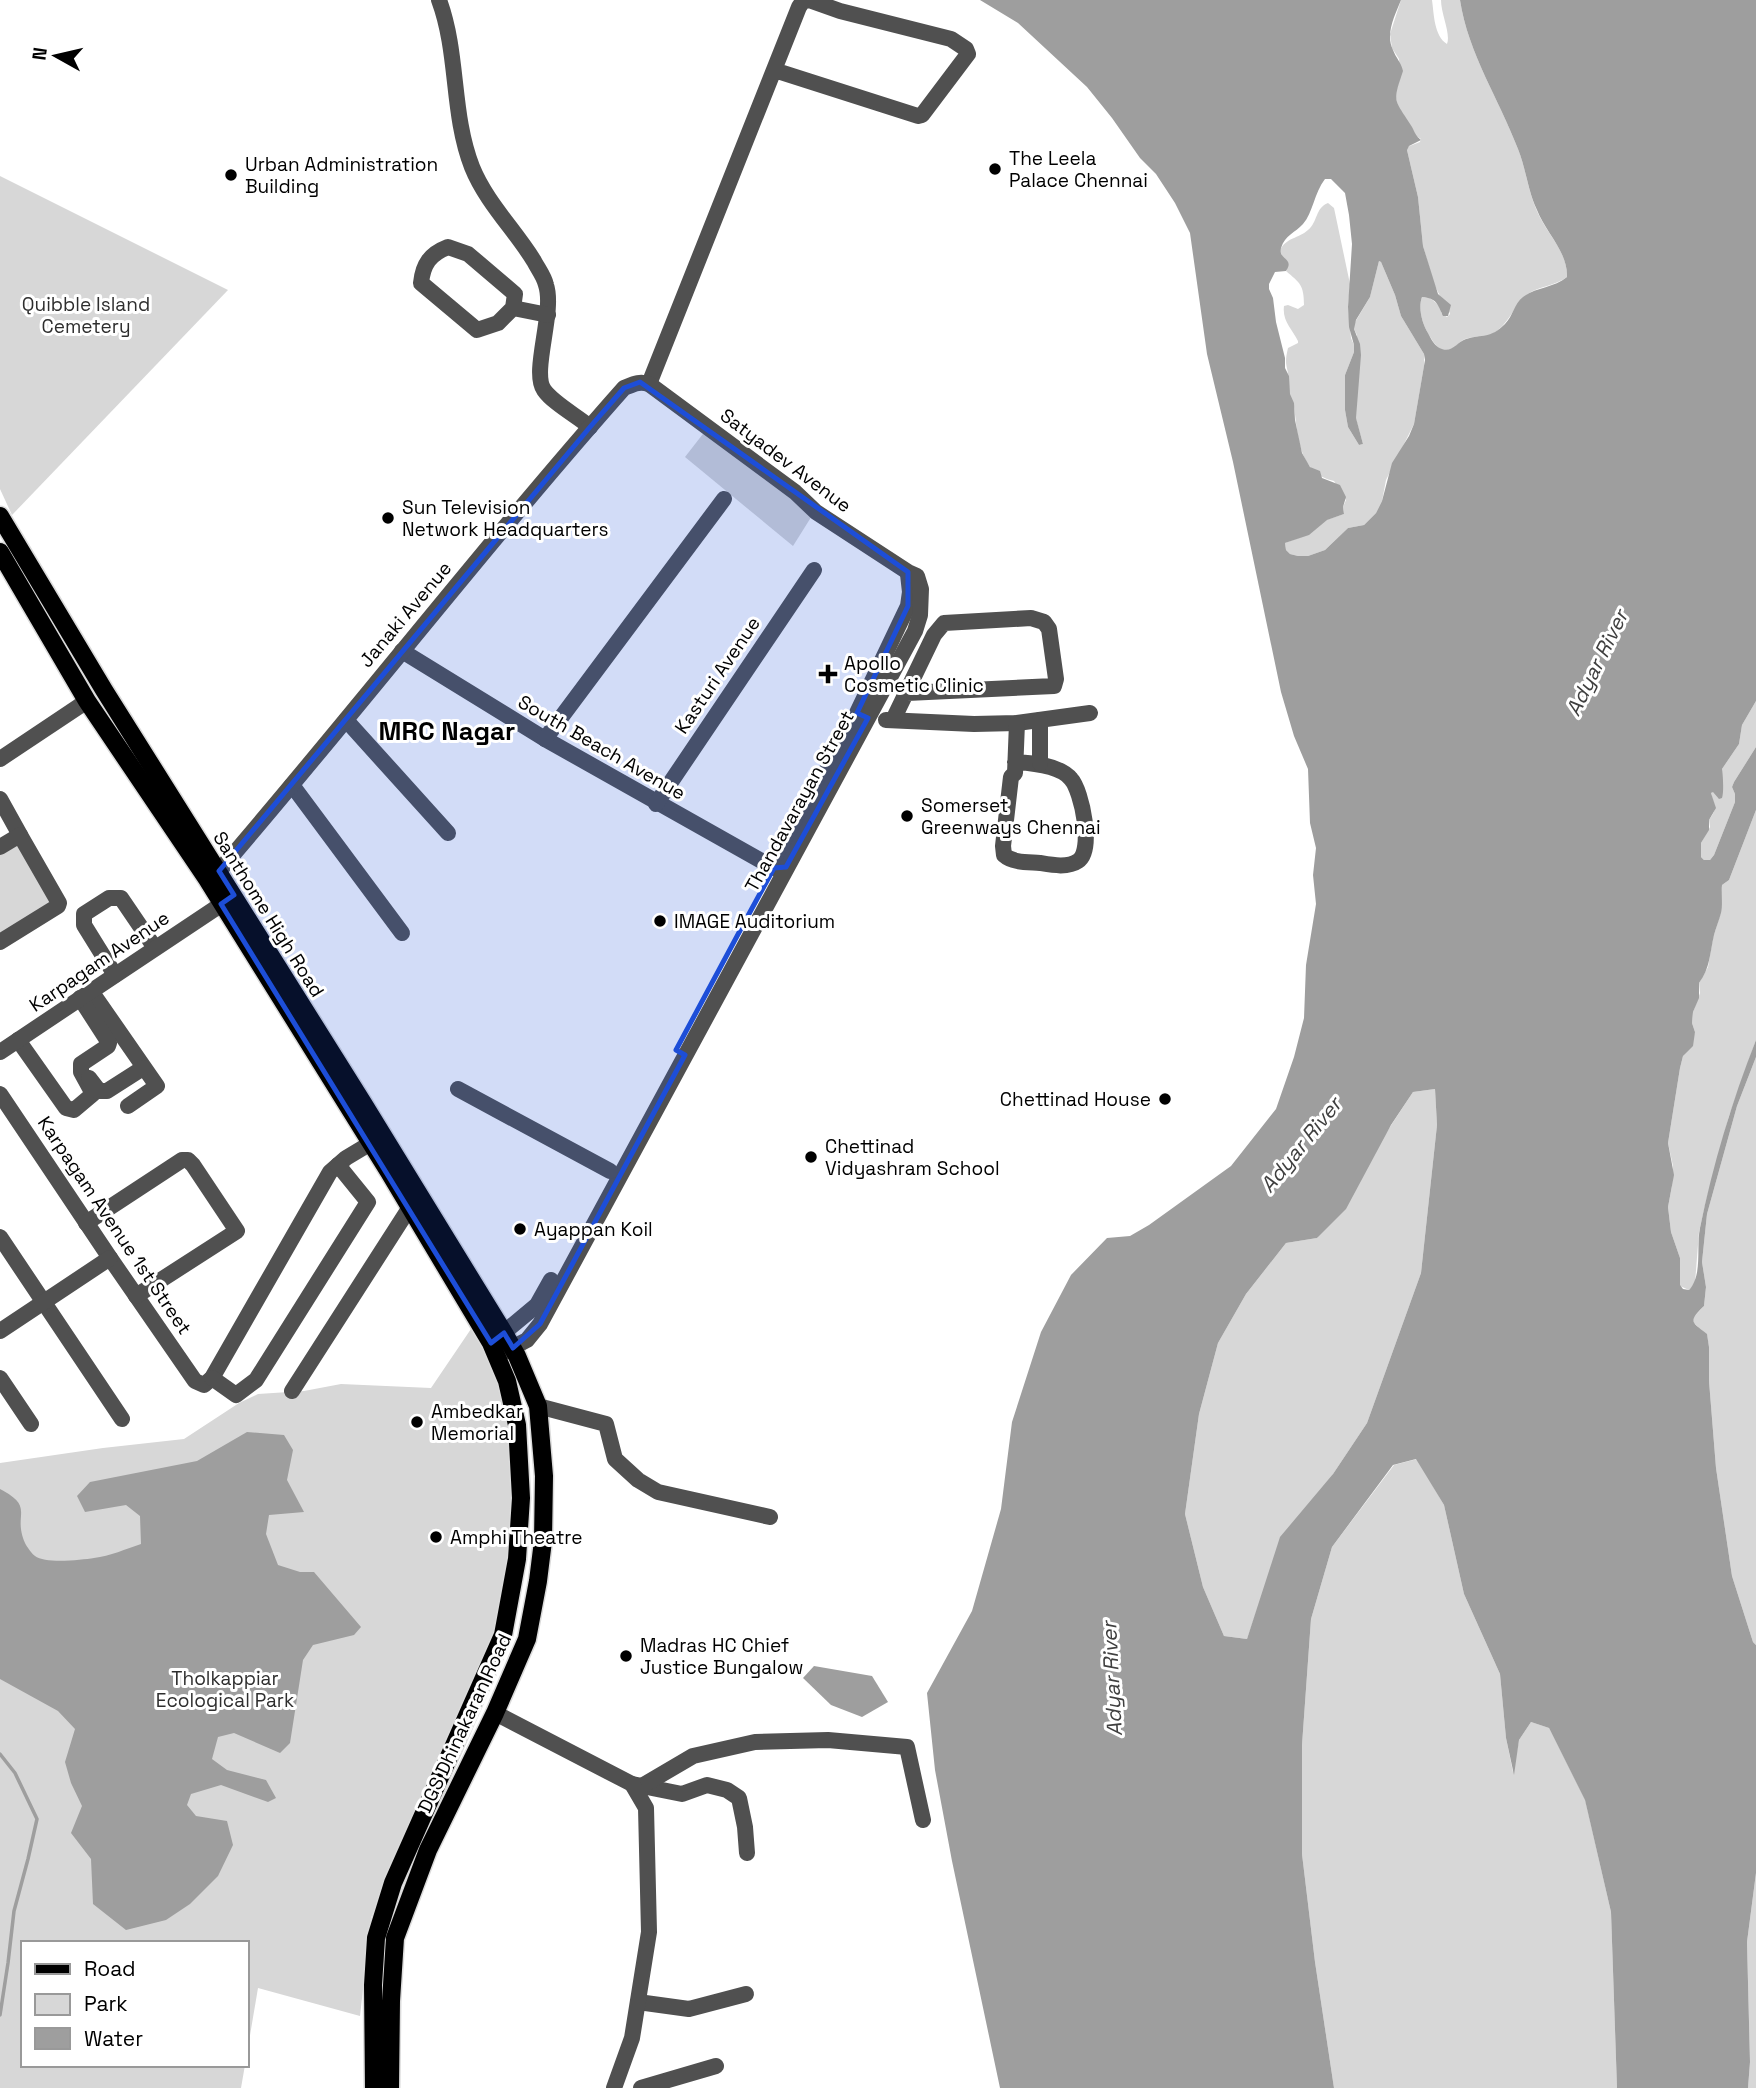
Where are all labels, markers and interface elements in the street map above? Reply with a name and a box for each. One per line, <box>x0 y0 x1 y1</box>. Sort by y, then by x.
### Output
north arrow <box>21 21 91 91</box>
text: N <box>26 46 53 62</box>
place label: The Leela Palace Chennai <box>1009 146 1148 193</box>
place label: Urban Administration Building <box>245 152 438 199</box>
marker: The Leela Palace Chennai <box>987 161 1003 177</box>
marker: Urban Administration Building <box>223 167 239 183</box>
park label: Quibble Island Cemetery <box>22 292 150 339</box>
street label: Satyadev Avenue <box>715 403 856 518</box>
place label: Sun Television Network Headquarters <box>402 495 608 542</box>
marker: Sun Television Network Headquarters <box>380 510 396 526</box>
street label: Janaki Avenue <box>354 556 457 673</box>
water label: Adyar River <box>1559 603 1635 720</box>
street label: Kasturi Avenue <box>669 612 766 739</box>
place label: Apollo Cosmetic Clinic <box>844 651 984 698</box>
marker: Apollo Cosmetic Clinic <box>818 664 838 684</box>
street label: South Beach Avenue <box>513 689 690 806</box>
street label: Thandavarayan Street <box>739 706 860 896</box>
district label: MRC Nagar <box>379 714 515 748</box>
place label: Somerset Greenways Chennai <box>921 793 1101 840</box>
marker: Somerset Greenways Chennai <box>899 808 915 824</box>
street label: Santhome High Road <box>207 827 330 1002</box>
street label: Karpagam Avenue <box>24 905 174 1018</box>
place label: IMAGE Auditorium <box>674 909 835 934</box>
marker: IMAGE Auditorium <box>652 913 668 929</box>
place label: Chettinad House <box>1000 1087 1151 1112</box>
water label: Adyar River <box>1254 1090 1348 1198</box>
marker: Chettinad House <box>1157 1091 1173 1107</box>
street label: Karpagam Avenue 1st Street <box>32 1111 197 1339</box>
place label: Chettinad Vidyashram School <box>825 1134 1000 1181</box>
marker: Chettinad Vidyashram School <box>803 1149 819 1165</box>
place label: Ayappan Koil <box>534 1217 653 1242</box>
marker: Ayappan Koil <box>512 1221 528 1237</box>
place label: Ambedkar Memorial <box>431 1399 523 1446</box>
marker: Ambedkar Memorial <box>409 1414 425 1430</box>
place label: Amphi Theatre <box>450 1525 582 1550</box>
marker: Amphi Theatre <box>428 1529 444 1545</box>
water label: Adyar River <box>1095 1619 1128 1737</box>
street label: DGS Dhinakaran Road <box>412 1630 517 1817</box>
place label: Madras HC Chief Justice Bungalow <box>640 1633 804 1680</box>
marker: Madras HC Chief Justice Bungalow <box>618 1648 634 1664</box>
park label: Tholkappiar Ecological Park <box>156 1666 294 1713</box>
legend <box>21 1941 248 2067</box>
text: Road <box>84 1955 136 1982</box>
text: Park <box>84 1990 128 2017</box>
text: Water <box>84 2025 143 2052</box>

